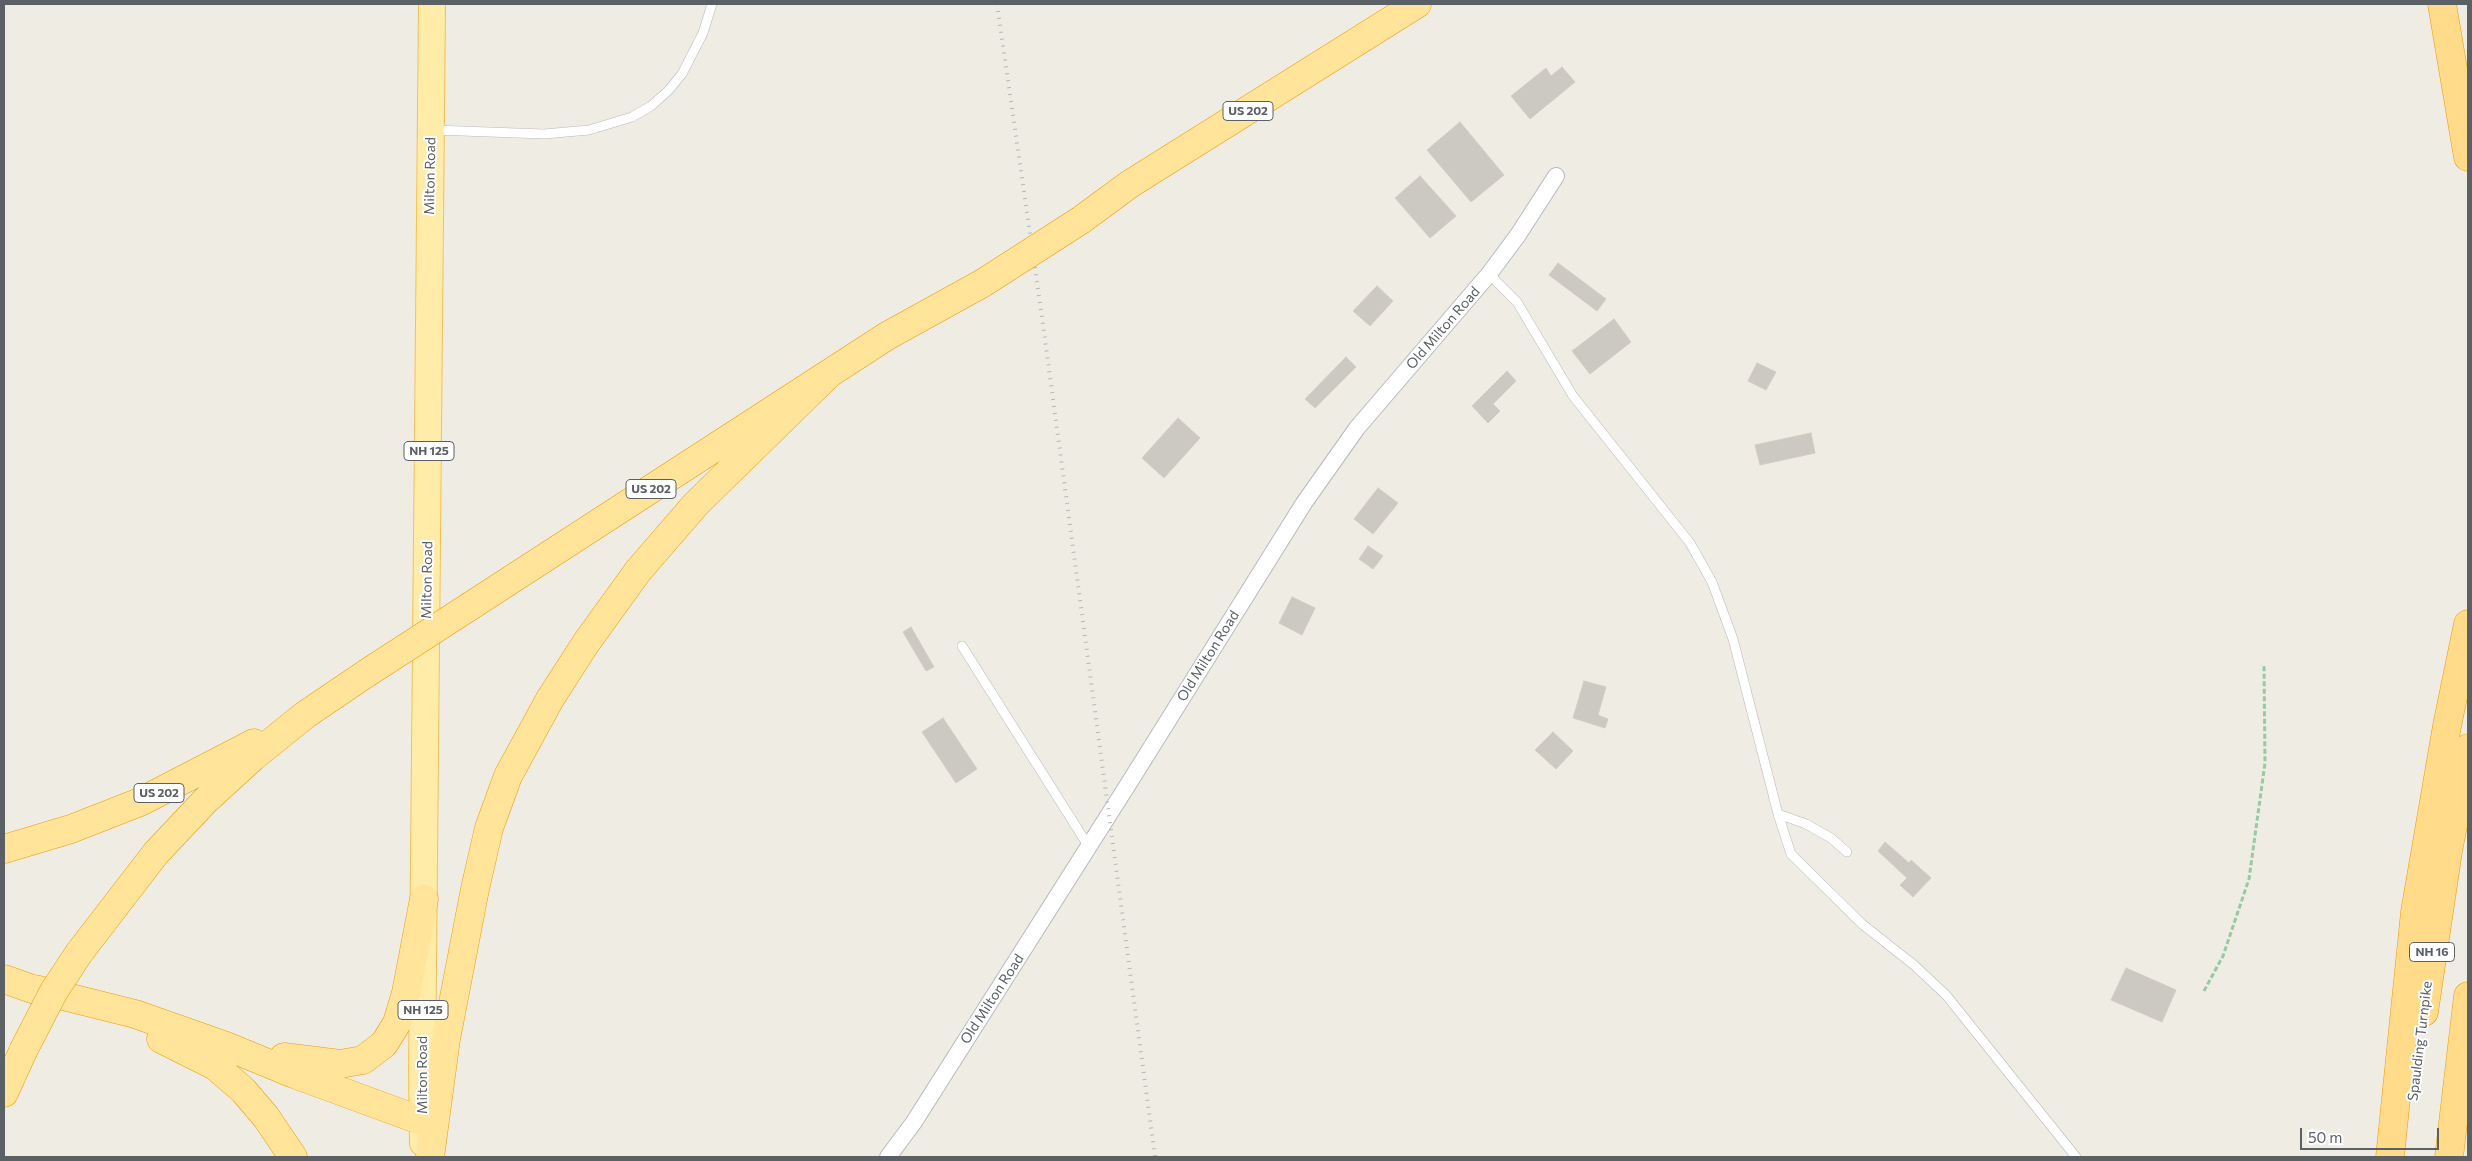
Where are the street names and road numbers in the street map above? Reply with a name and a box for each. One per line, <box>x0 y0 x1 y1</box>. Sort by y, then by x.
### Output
road number: US 202 <box>1223 102 1273 120</box>
street label: Milton Road <box>421 137 439 215</box>
street label: Old Milton Road <box>1403 283 1483 373</box>
road number: NH 125 <box>404 442 454 461</box>
road number: US 202 <box>626 479 676 498</box>
street label: Milton Road <box>418 541 436 619</box>
street label: Old Milton Road <box>1173 608 1243 704</box>
road number: US 202 <box>134 784 184 802</box>
road number: NH 16 <box>2410 942 2454 962</box>
street label: Old Milton Road <box>957 951 1027 1047</box>
street label: Spaulding Turnpike <box>2404 980 2436 1102</box>
road number: NH 125 <box>398 1000 448 1020</box>
street label: Milton Road <box>414 1036 430 1114</box>

